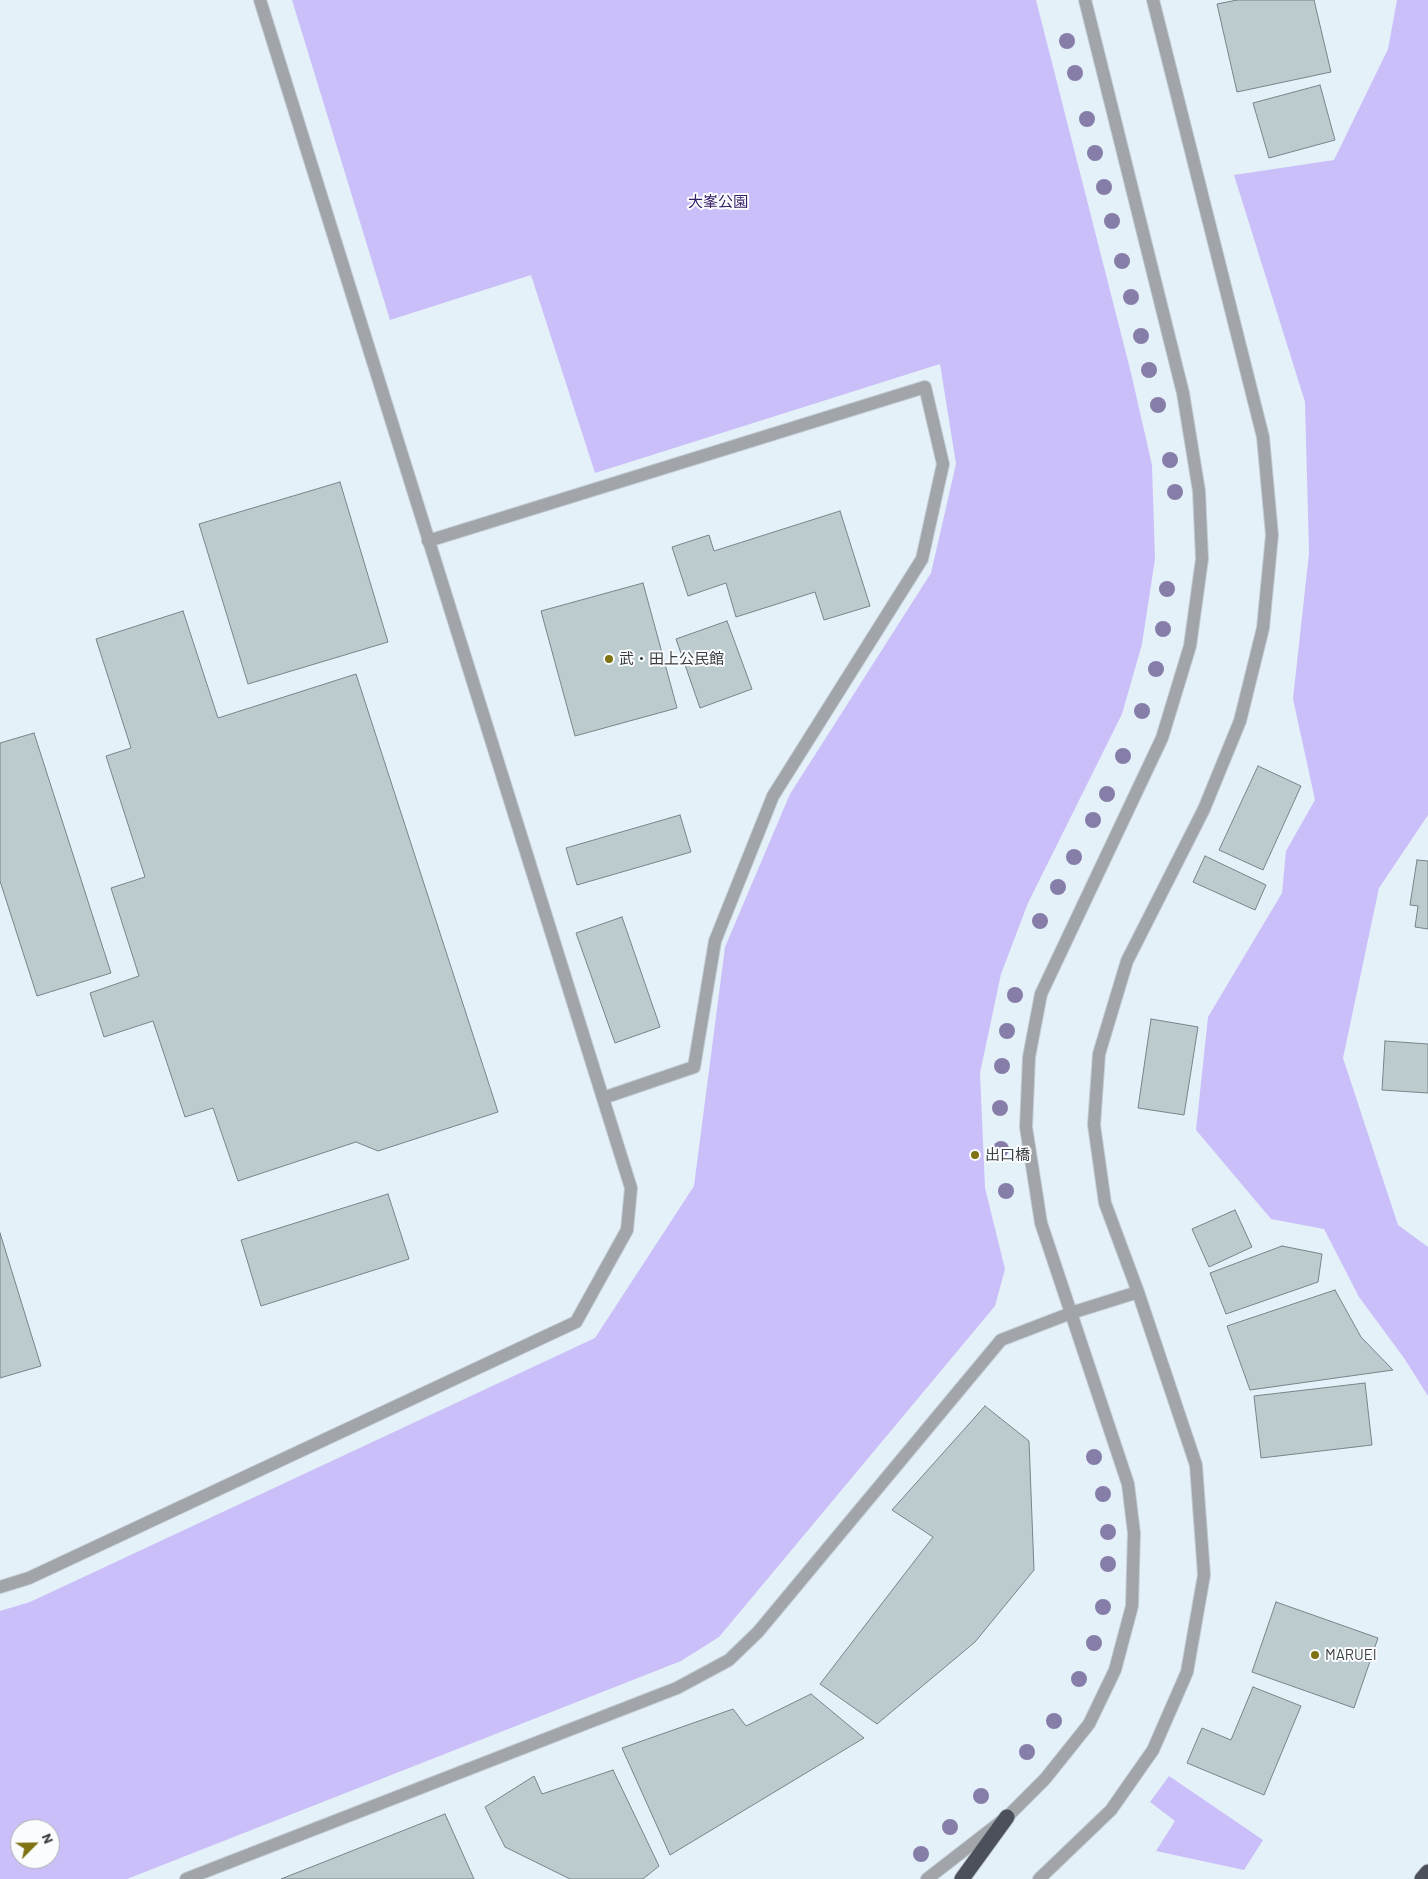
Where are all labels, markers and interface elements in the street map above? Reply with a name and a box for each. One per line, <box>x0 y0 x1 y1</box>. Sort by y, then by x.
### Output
park label: 大峯公園 <box>688 193 748 211</box>
place label: 武・田上公民館 <box>619 650 724 668</box>
marker: 武・田上公民館 <box>603 653 615 665</box>
place label: 出口橋 <box>985 1146 1030 1164</box>
marker: 出口橋 <box>969 1149 981 1161</box>
place label: MARUEI <box>1325 1646 1377 1664</box>
marker: MARUEI <box>1309 1649 1321 1661</box>
north arrow <box>10 1819 60 1869</box>
text: N <box>39 1831 58 1846</box>

